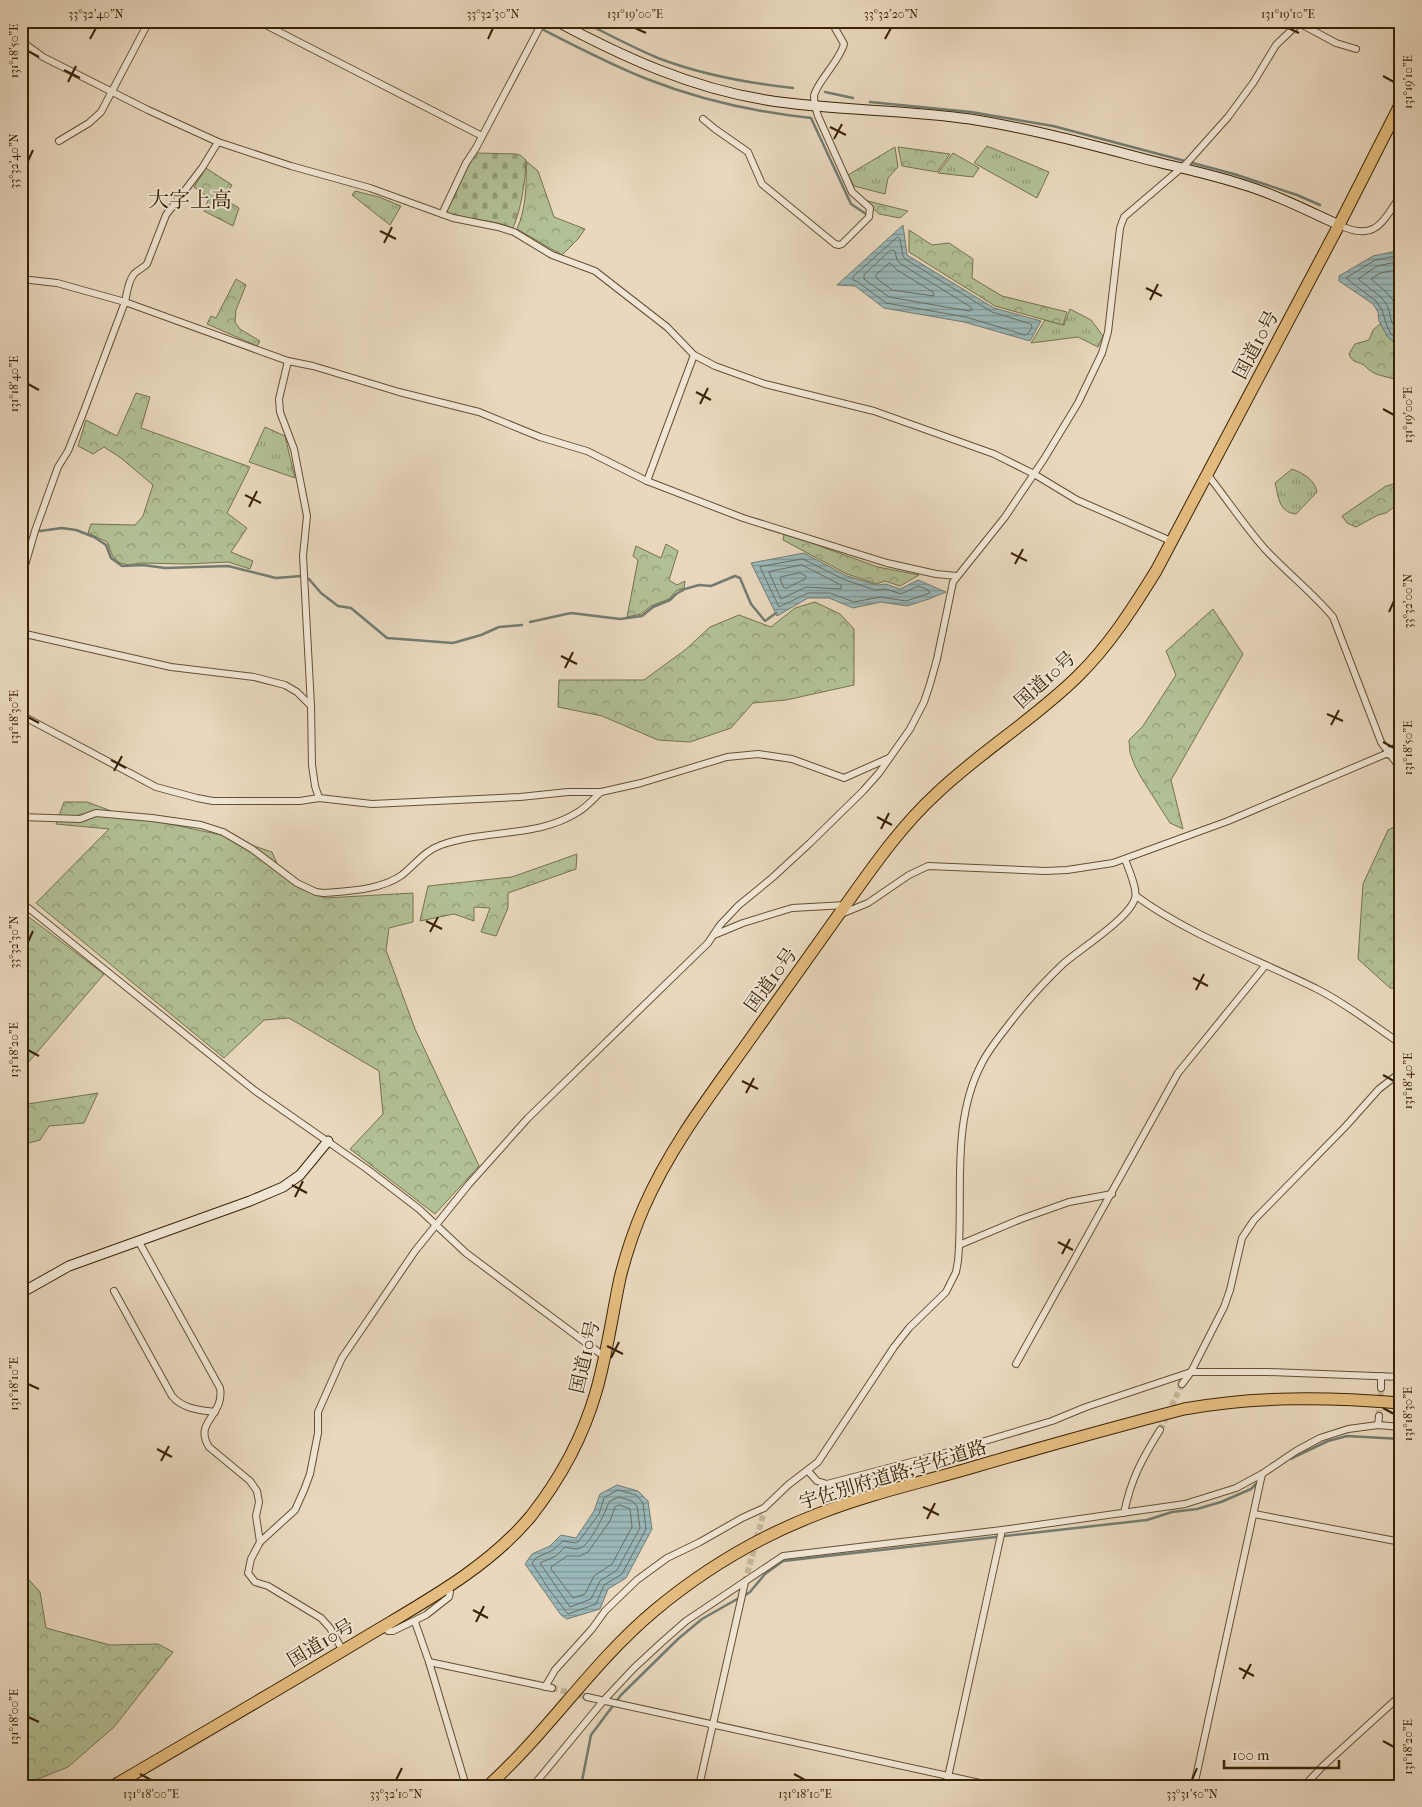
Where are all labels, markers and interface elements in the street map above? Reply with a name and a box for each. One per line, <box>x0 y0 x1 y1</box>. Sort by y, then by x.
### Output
text: 33°32'40"N <box>68 7 124 21</box>
text: 33°32'30"N <box>466 7 520 21</box>
text: 131°19'00"E <box>607 7 663 21</box>
text: 33°32'20"N <box>864 7 918 21</box>
text: 131°19'10"E <box>1261 7 1315 21</box>
text: 131°18'50"E <box>7 24 21 78</box>
text: 131°19'10"E <box>1401 55 1415 109</box>
text: 33°32'40"N <box>7 133 21 189</box>
district label: 大字上高 <box>148 188 232 212</box>
street label: 国道10号 <box>1229 307 1283 383</box>
text: 131°18'40"E <box>7 356 21 412</box>
text: 131°19'00"E <box>1401 387 1415 443</box>
text: 33°32'00"N <box>1401 574 1415 628</box>
street label: 国道10号 <box>1010 647 1080 713</box>
text: 131°18'30"E <box>7 690 21 744</box>
text: 131°18'50"E <box>1401 721 1415 775</box>
text: 33°32'30"N <box>7 915 21 969</box>
street label: 国道10号 <box>740 944 802 1016</box>
text: 131°18'20"E <box>7 1022 21 1078</box>
text: 131°18'40"E <box>1401 1053 1415 1109</box>
street label: 国道10号 <box>566 1318 604 1396</box>
text: 131°18'10"E <box>7 1357 21 1411</box>
text: 131°18'30"E <box>1401 1387 1415 1441</box>
street label: 宇佐別府道路;宇佐道路 <box>797 1436 989 1514</box>
street label: 国道10号 <box>284 1614 358 1672</box>
text: 131°18'00"E <box>7 1689 21 1745</box>
text: 131°18'20"E <box>1401 1719 1415 1775</box>
scale bar <box>1224 1737 1340 1769</box>
text: 100 m <box>1232 1746 1270 1764</box>
text: 131°18'00"E <box>123 1787 179 1801</box>
text: 33°32'10"N <box>370 1787 422 1801</box>
text: 131°18'10"E <box>778 1787 832 1801</box>
text: 33°31'50"N <box>1166 1787 1218 1801</box>

